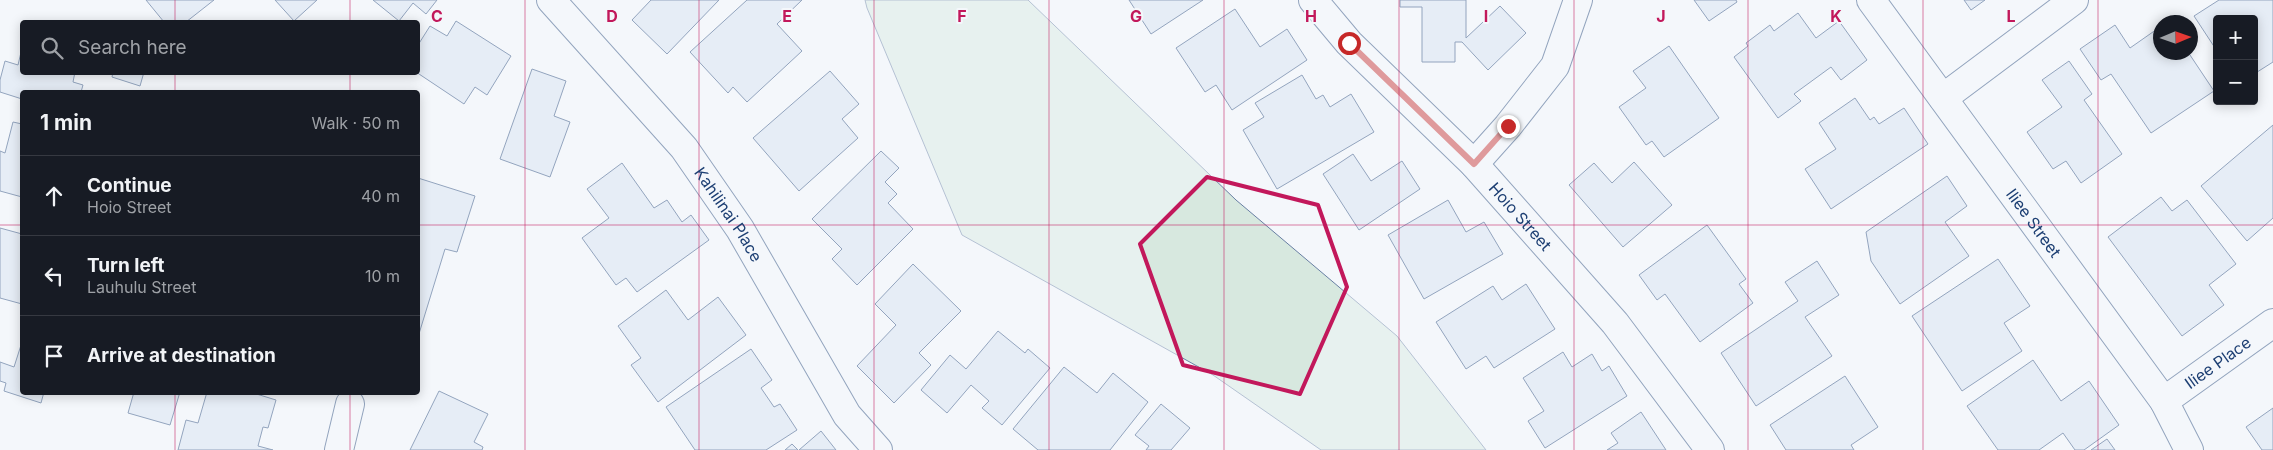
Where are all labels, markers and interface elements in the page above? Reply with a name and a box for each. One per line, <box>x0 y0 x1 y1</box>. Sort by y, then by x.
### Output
text: C <box>431 6 443 26</box>
text: D <box>606 6 618 26</box>
text: E <box>782 6 792 26</box>
text: F <box>957 6 967 26</box>
text: G <box>1130 6 1142 26</box>
text: H <box>1305 6 1317 26</box>
text: I <box>1484 6 1488 26</box>
text: J <box>1656 6 1666 26</box>
text: K <box>1830 6 1842 26</box>
text: L <box>2006 6 2016 26</box>
north arrow <box>2153 15 2198 60</box>
map controls <box>2213 15 2258 105</box>
button: + <box>2213 15 2258 60</box>
search box <box>20 20 420 75</box>
route start <box>1338 32 1361 55</box>
icon: search <box>38 34 66 62</box>
text: Search here <box>78 36 187 59</box>
button: − <box>2213 60 2258 105</box>
text: 1 min <box>40 110 92 135</box>
text: Walk · 50 m <box>311 113 400 133</box>
route end <box>1497 115 1520 138</box>
street label: Kahilinai Place <box>690 163 767 265</box>
text: Continue <box>87 174 172 197</box>
street label: Hoio Street <box>1485 178 1556 255</box>
icon: ahead <box>40 182 68 210</box>
street label: Iliee Street <box>2002 185 2066 261</box>
text: 40 m <box>361 186 400 206</box>
text: Hoio Street <box>87 197 172 217</box>
text: Turn left <box>87 254 165 277</box>
icon: left <box>40 262 68 290</box>
text: 10 m <box>365 266 400 286</box>
text: Lauhulu Street <box>87 277 196 297</box>
street label: Iliee Place <box>2181 332 2255 393</box>
icon: arrive <box>40 342 68 370</box>
text: Arrive at destination <box>87 344 276 367</box>

